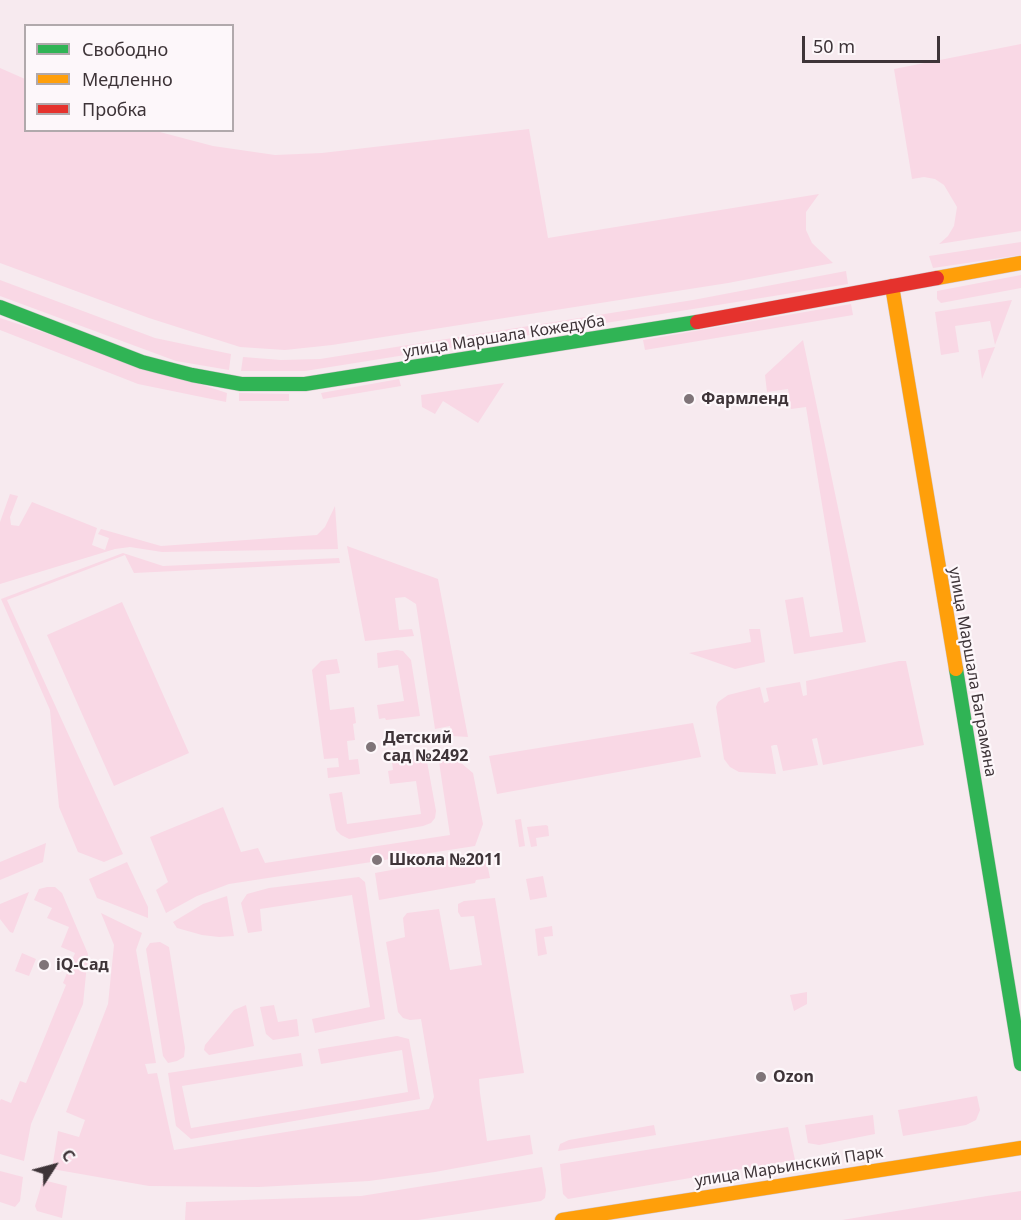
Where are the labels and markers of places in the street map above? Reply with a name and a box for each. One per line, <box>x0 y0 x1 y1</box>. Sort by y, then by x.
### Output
place label: Фармленд <box>701 389 789 409</box>
marker: Фармленд <box>682 392 696 406</box>
place label: Детский сад №2492 <box>383 728 468 766</box>
marker: Детский сад №2492 <box>364 740 378 754</box>
place label: Школа №2011 <box>389 850 502 870</box>
marker: Школа №2011 <box>370 853 384 867</box>
place label: iQ-Сад <box>56 955 109 975</box>
marker: iQ-Сад <box>37 958 51 972</box>
place label: Ozon <box>773 1067 814 1087</box>
marker: Ozon <box>754 1070 768 1084</box>

